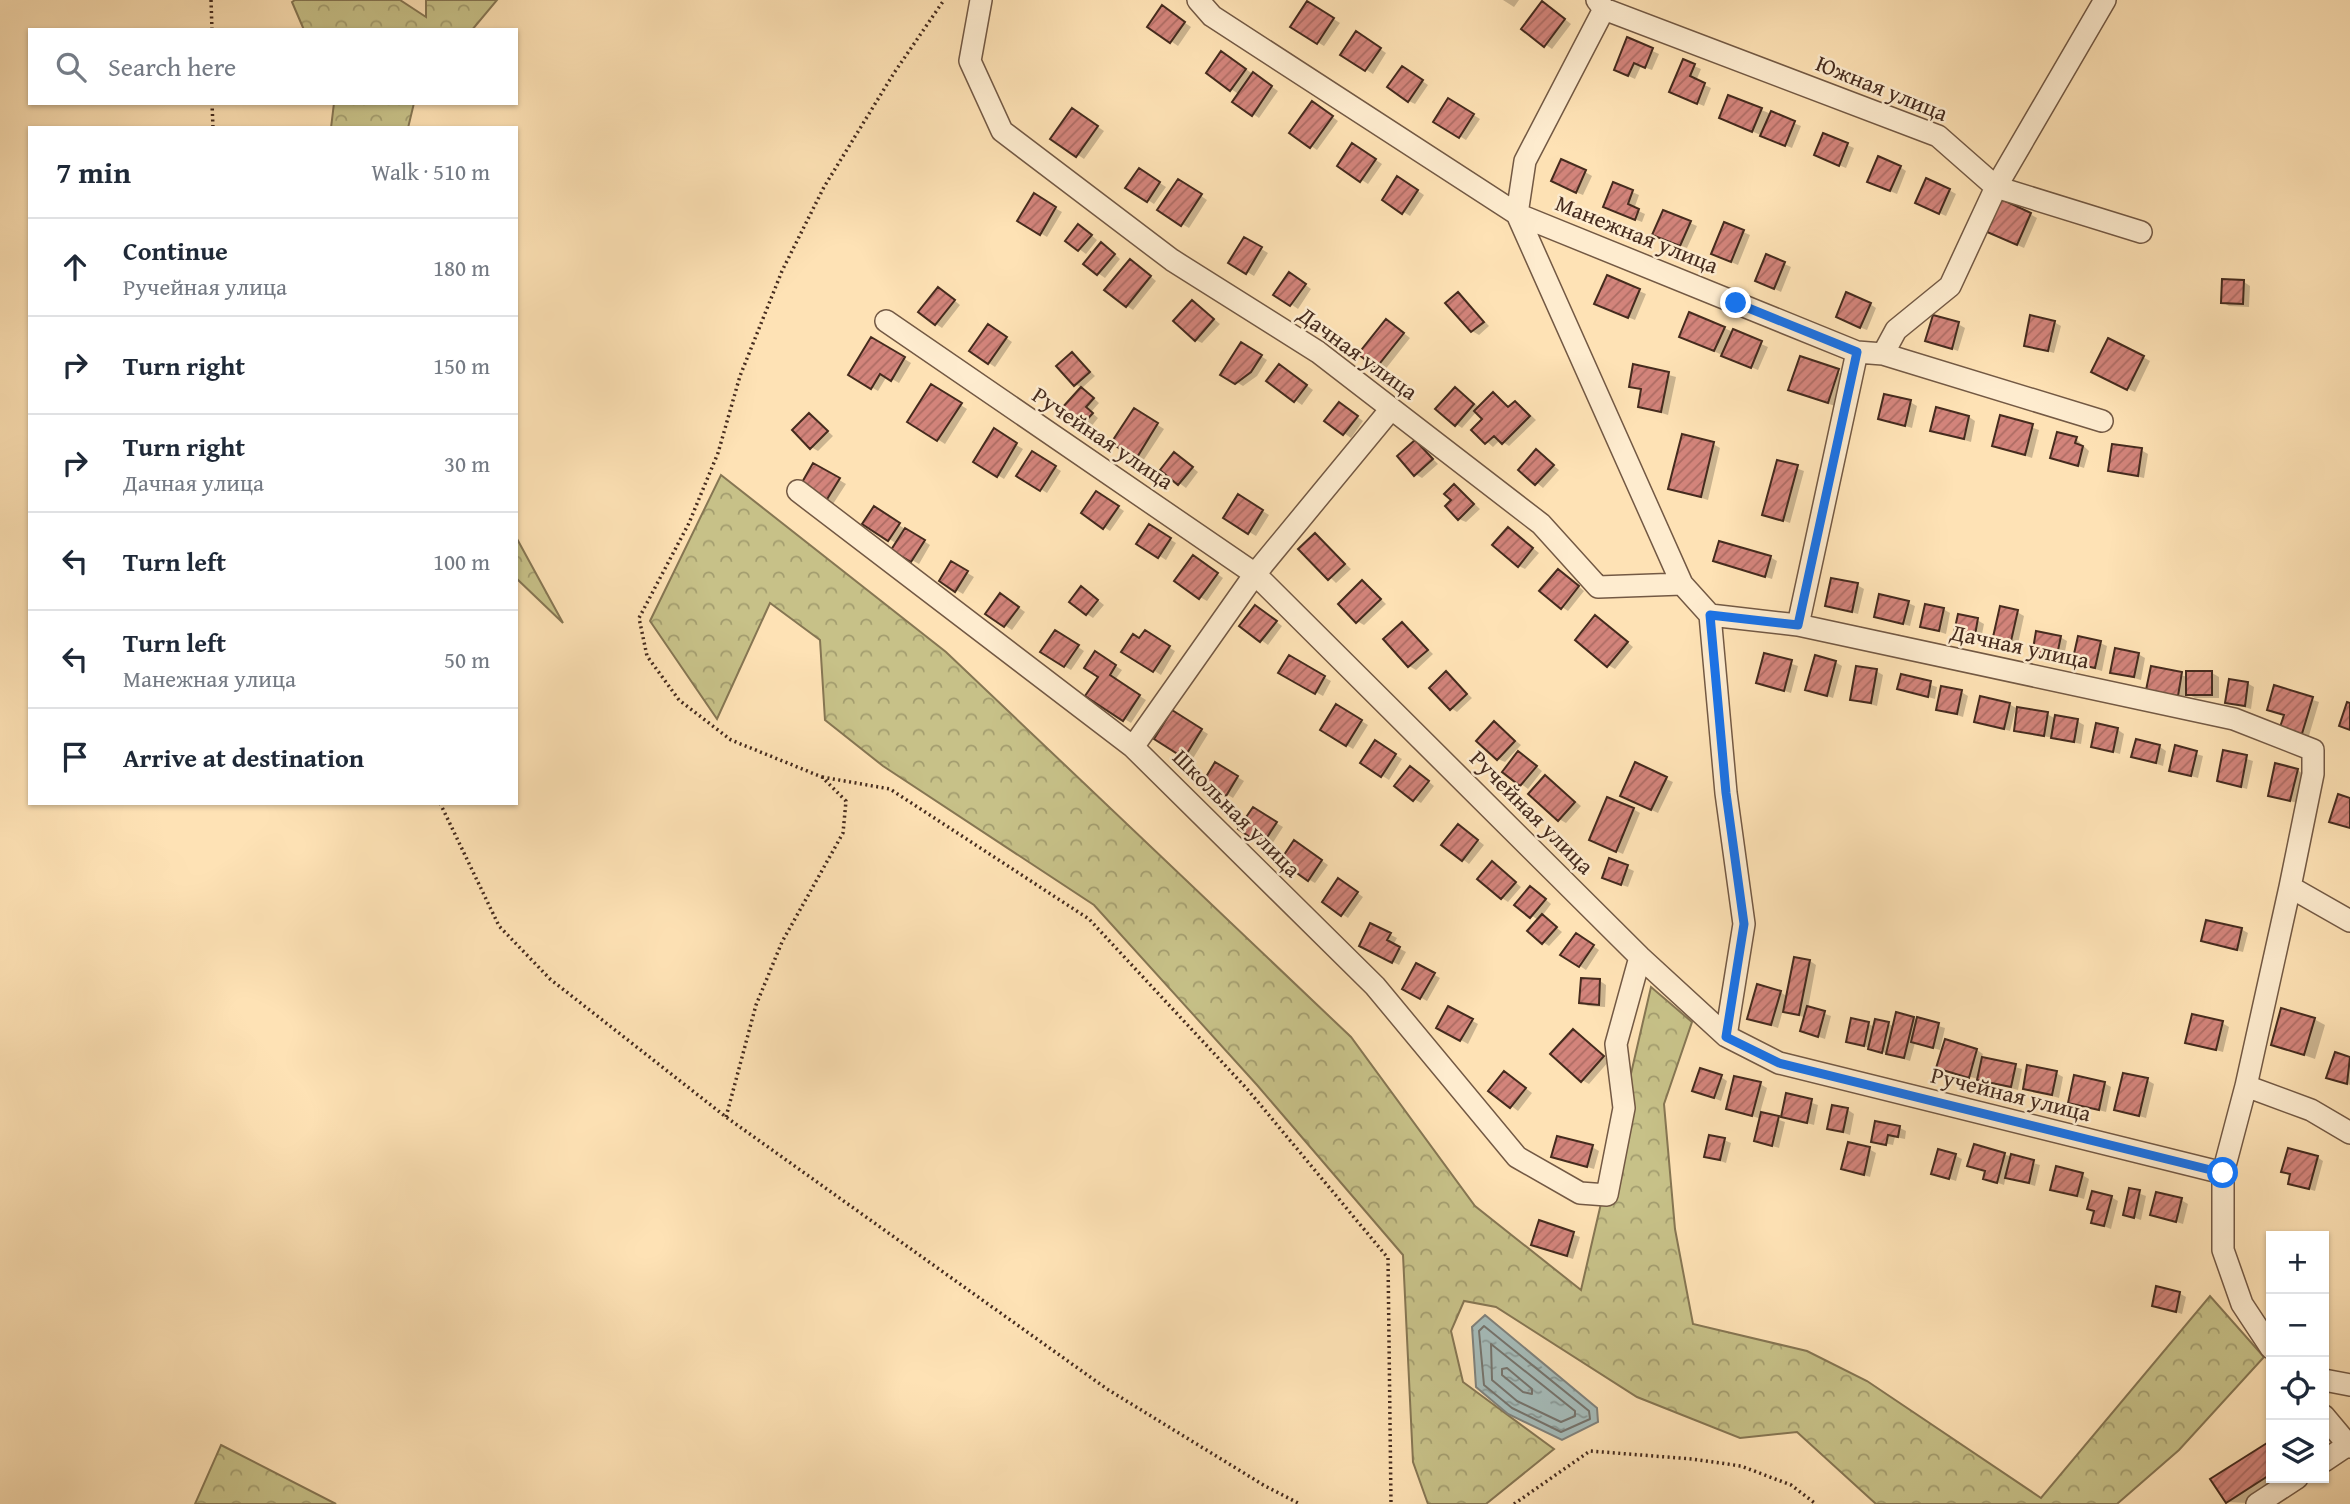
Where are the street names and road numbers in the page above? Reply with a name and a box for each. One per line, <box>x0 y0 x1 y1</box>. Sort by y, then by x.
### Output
street label: Южная улица <box>1811 46 1953 129</box>
street label: Манежная улица <box>1551 186 1724 281</box>
street label: Дачная улица <box>1291 297 1425 407</box>
street label: Ручейная улица <box>1026 378 1181 497</box>
street label: Дачная улица <box>1947 615 2093 676</box>
street label: Школьная улица <box>1166 741 1309 884</box>
street label: Ручейная улица <box>1463 742 1602 881</box>
street label: Ручейная улица <box>1928 1058 2095 1129</box>

